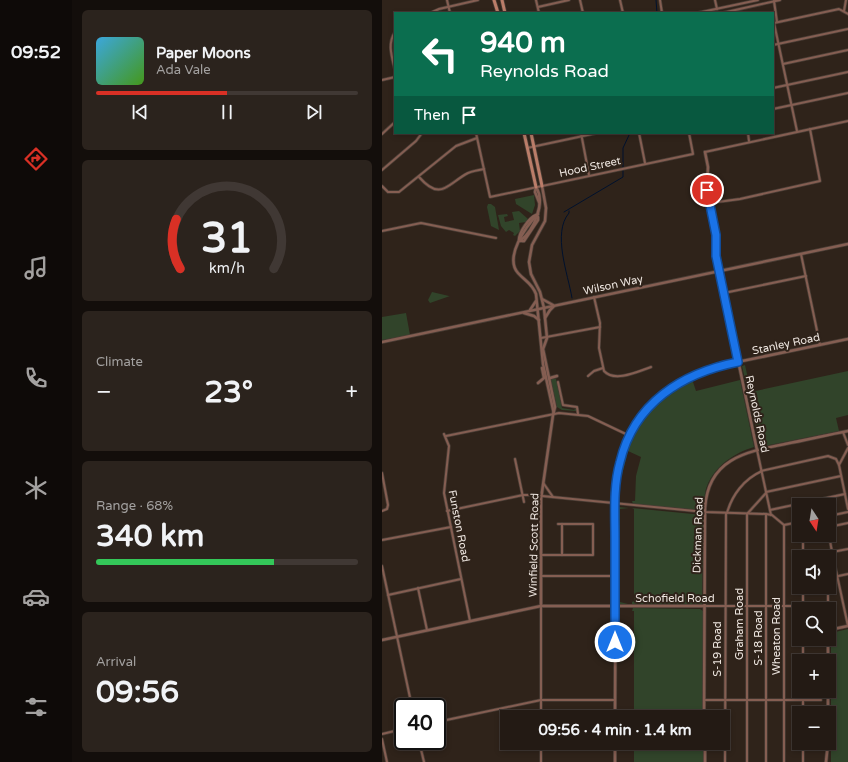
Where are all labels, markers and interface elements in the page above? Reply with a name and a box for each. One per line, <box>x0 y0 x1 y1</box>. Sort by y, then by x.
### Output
text: 940 m <box>480 26 566 60</box>
icon: left <box>414 28 466 80</box>
text: 09:52 <box>11 41 61 63</box>
text: Paper Moons <box>156 44 251 62</box>
text: Reynolds Road <box>480 60 609 82</box>
text: Ada Vale <box>156 62 211 78</box>
icon: previous <box>129 101 151 123</box>
icon: pause <box>216 101 238 123</box>
icon: next <box>303 101 325 123</box>
icon: arrive <box>458 104 480 126</box>
text: Then <box>414 106 450 124</box>
icon: directions <box>22 145 50 173</box>
street label: Hood Street <box>558 154 622 180</box>
pin <box>690 173 724 207</box>
icon: arrive <box>696 179 718 201</box>
text: 31 <box>201 213 253 263</box>
icon: music <box>22 254 50 282</box>
text: km/h <box>209 259 245 276</box>
street label: Wilson Way <box>582 272 644 298</box>
street label: Stanley Road <box>751 330 821 358</box>
text: Climate <box>96 354 143 370</box>
icon: phone <box>22 364 50 392</box>
text: 23° <box>204 374 253 411</box>
street label: Reynolds Road <box>742 374 772 454</box>
text: − <box>96 379 112 405</box>
text: + <box>346 379 358 405</box>
icon: climate <box>22 474 50 502</box>
street label: Funston Road <box>446 489 472 563</box>
street label: Winfield Scott Road <box>527 493 541 597</box>
street label: Dickman Road <box>690 497 706 573</box>
text: Range · 68% <box>96 498 173 514</box>
north arrow <box>792 498 836 542</box>
map controls <box>792 498 836 750</box>
text: 340 km <box>96 518 204 555</box>
button: sound <box>792 550 836 594</box>
icon: car <box>22 583 50 611</box>
street label: Graham Road <box>733 588 746 660</box>
street label: Schofield Road <box>635 592 715 605</box>
street label: Wheaton Road <box>770 597 783 675</box>
button: search <box>792 602 836 646</box>
street label: S-18 Road <box>752 610 765 666</box>
position arrow <box>594 621 636 663</box>
street label: S-19 Road <box>711 621 724 677</box>
text: Arrival <box>96 654 136 670</box>
button: + <box>792 654 836 698</box>
text: 09:56 <box>96 674 179 711</box>
icon: filters <box>22 693 50 721</box>
speed limit sign: 40 <box>394 698 446 750</box>
button: − <box>792 706 836 750</box>
text: 09:56 · 4 min · 1.4 km <box>538 721 692 739</box>

